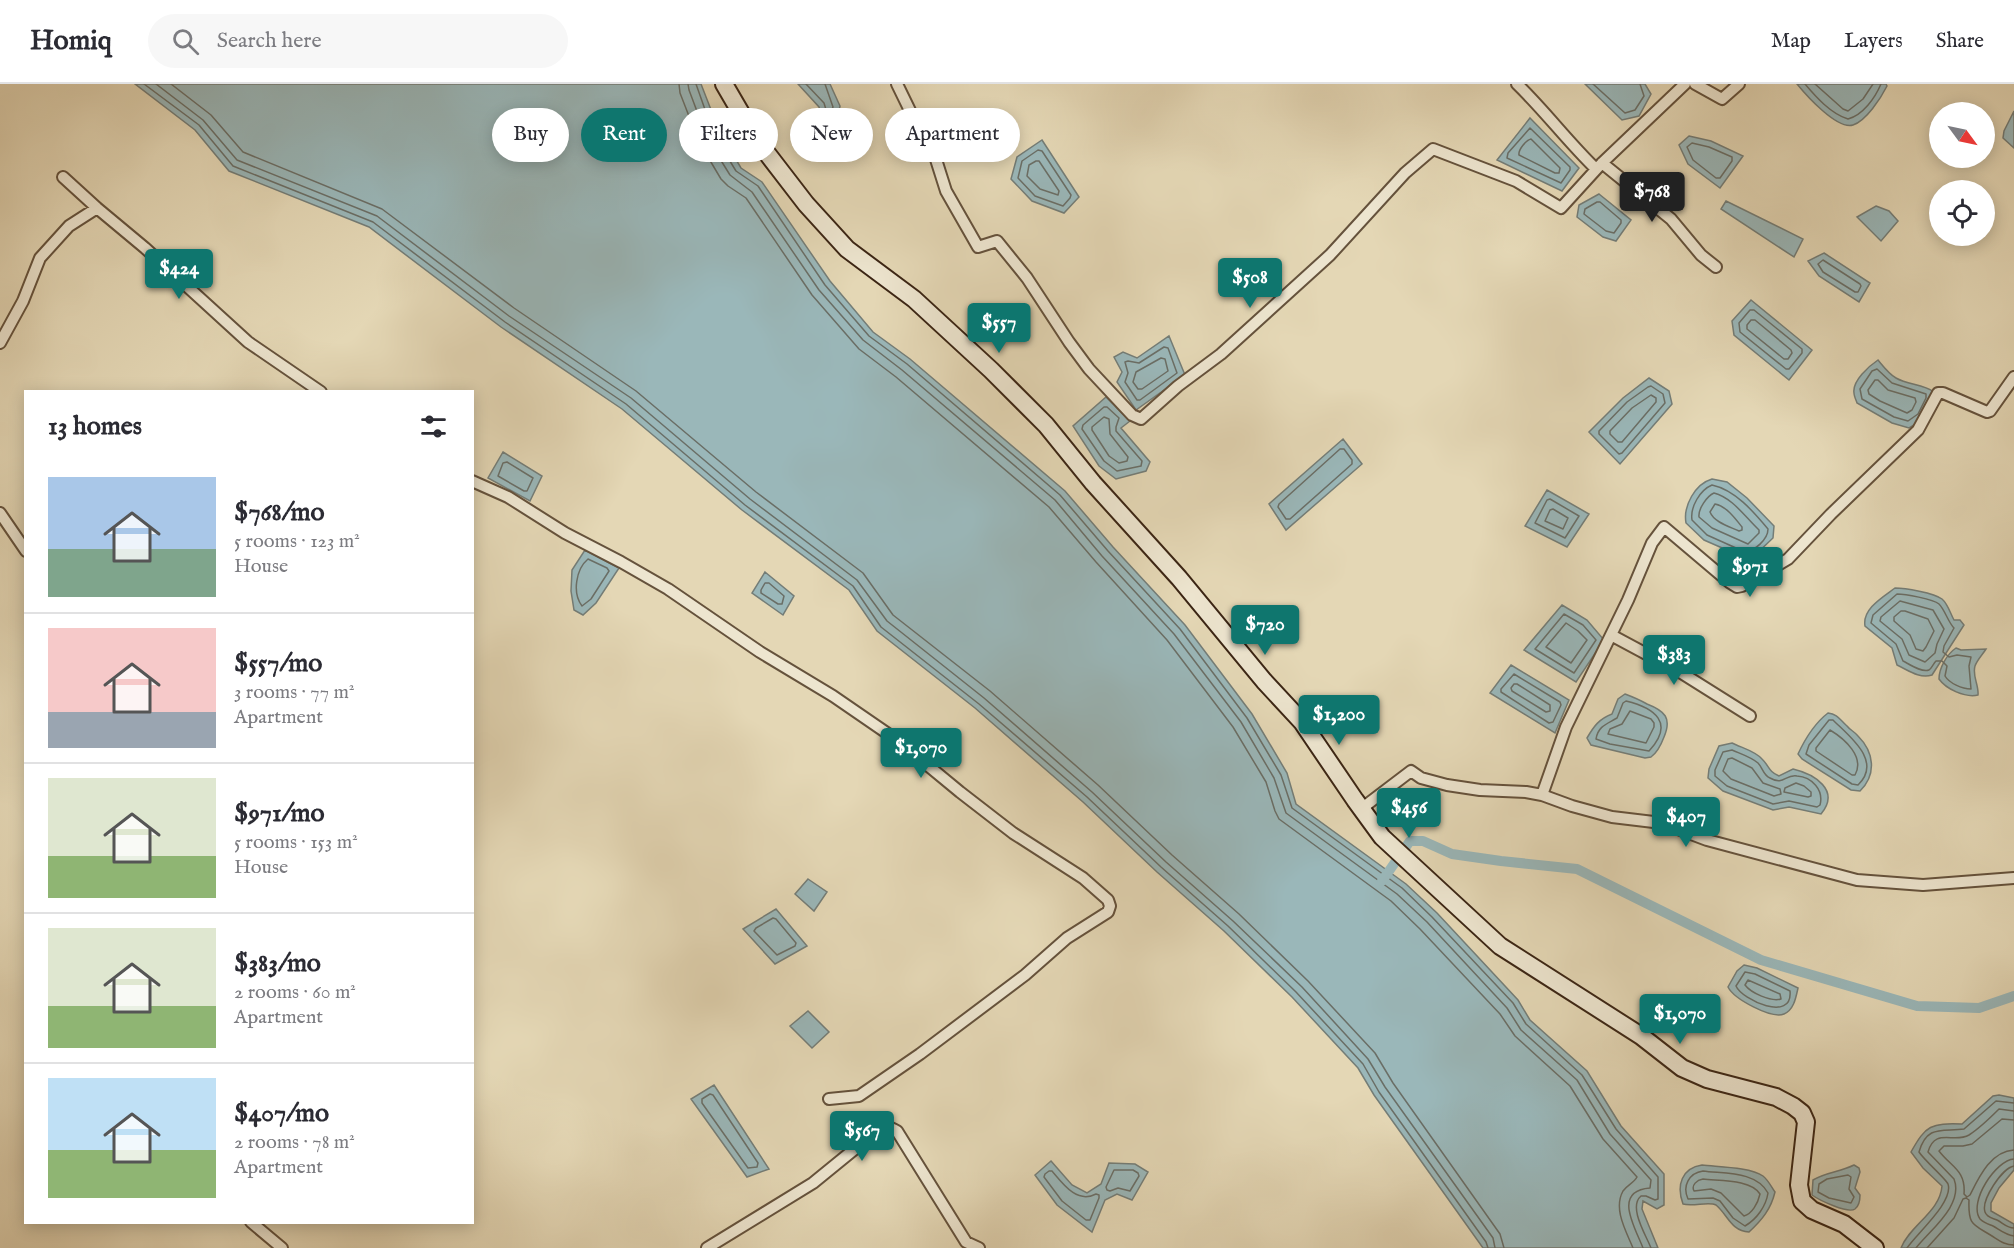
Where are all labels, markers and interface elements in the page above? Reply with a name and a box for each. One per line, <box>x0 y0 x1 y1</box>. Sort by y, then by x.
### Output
search box <box>148 14 568 68</box>
text: Homiq <box>30 24 112 59</box>
icon: search <box>169 25 202 58</box>
text: Search here <box>217 27 322 55</box>
text: Map <box>1771 28 1811 55</box>
text: Layers <box>1844 28 1903 55</box>
text: Share <box>1936 28 1984 55</box>
north arrow <box>1929 102 1995 168</box>
map controls <box>1929 102 1995 246</box>
chip: Buy <box>492 108 569 162</box>
chip: Rent <box>581 108 667 162</box>
chip: Filters <box>679 108 778 162</box>
chip: New <box>790 108 873 162</box>
chip: Apartment <box>885 108 1020 162</box>
pin: $768 <box>1616 172 1688 223</box>
text: $768 <box>1634 179 1670 204</box>
button: locate <box>1929 180 1995 246</box>
pin: $424 <box>143 249 215 300</box>
text: $424 <box>159 256 199 281</box>
pin: $508 <box>1214 258 1286 309</box>
text: $508 <box>1232 265 1268 290</box>
pin: $557 <box>963 303 1035 354</box>
text: $557 <box>982 310 1016 335</box>
text: 13 homes <box>48 410 142 443</box>
icon: filters <box>417 410 450 443</box>
text: $768/mo <box>234 496 325 529</box>
icon: home <box>96 501 168 573</box>
text: 5 rooms · 123 m² <box>234 529 360 554</box>
pin: $971 <box>1714 547 1786 598</box>
text: House <box>234 554 288 579</box>
text: $971 <box>1732 554 1768 579</box>
pin: $720 <box>1229 605 1301 656</box>
text: $720 <box>1245 612 1285 637</box>
pin: $383 <box>1638 635 1710 686</box>
text: $383 <box>1657 642 1691 667</box>
text: $557/mo <box>234 647 322 680</box>
icon: home <box>96 652 168 724</box>
text: 3 rooms · 77 m² <box>234 680 354 705</box>
pin: $1,200 <box>1290 695 1388 746</box>
text: $1,200 <box>1313 702 1365 727</box>
text: Apartment <box>234 705 323 730</box>
pin: $1,070 <box>872 728 970 779</box>
text: $1,070 <box>895 735 947 760</box>
pin: $456 <box>1373 788 1445 839</box>
text: $456 <box>1391 795 1427 820</box>
text: $971/mo <box>234 797 324 830</box>
pin: $407 <box>1650 797 1722 848</box>
icon: home <box>96 802 168 874</box>
text: $407 <box>1666 804 1706 829</box>
text: 5 rooms · 153 m² <box>234 830 358 855</box>
text: House <box>234 855 288 880</box>
text: $383/mo <box>234 947 321 980</box>
icon: home <box>96 952 168 1024</box>
text: 2 rooms · 60 m² <box>234 980 356 1005</box>
pin: $1,070 <box>1631 994 1729 1045</box>
text: $1,070 <box>1654 1001 1706 1026</box>
text: Apartment <box>234 1005 323 1030</box>
text: $407/mo <box>234 1097 329 1130</box>
icon: home <box>96 1102 168 1174</box>
pin: $567 <box>826 1111 898 1162</box>
text: $567 <box>844 1118 880 1143</box>
text: 2 rooms · 78 m² <box>234 1130 355 1155</box>
text: Apartment <box>234 1155 323 1180</box>

